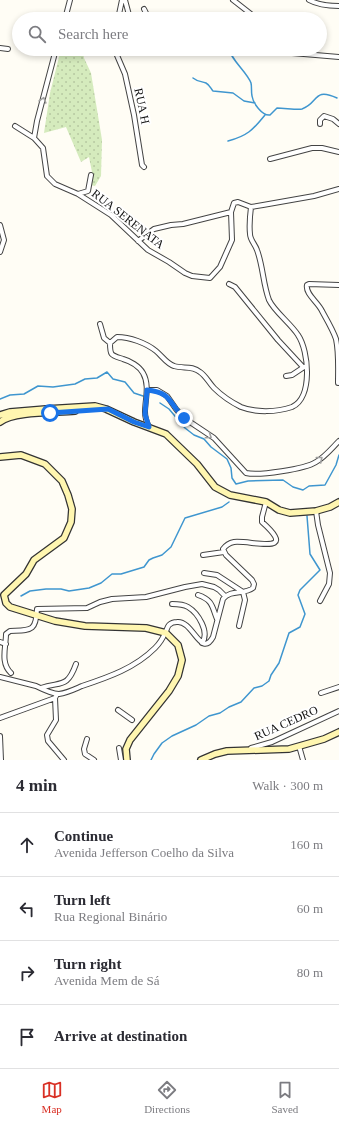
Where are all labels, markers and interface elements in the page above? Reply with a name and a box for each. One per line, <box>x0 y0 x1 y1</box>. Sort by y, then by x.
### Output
search box <box>12 12 327 56</box>
icon: search <box>26 23 48 45</box>
text: Search here <box>58 26 128 42</box>
street label: RUA H <box>131 87 153 126</box>
one-way arrow <box>38 97 47 104</box>
street label: RUA SERENATA <box>89 186 167 252</box>
route start <box>41 404 59 422</box>
route end <box>175 409 193 427</box>
one-way arrow <box>205 431 212 438</box>
one-way arrow <box>316 456 323 463</box>
street label: RUA CEDRO <box>252 703 320 743</box>
text: 4 min <box>16 776 57 795</box>
text: Walk · 300 m <box>252 778 323 793</box>
text: Continue <box>54 828 113 844</box>
icon: ahead <box>16 834 38 856</box>
text: 160 m <box>290 837 323 852</box>
text: Avenida Jefferson Coelho da Silva <box>54 845 234 860</box>
text: Turn left <box>54 892 111 908</box>
icon: left <box>16 898 38 920</box>
text: 60 m <box>297 901 323 916</box>
text: Rua Regional Binário <box>54 909 167 924</box>
text: Turn right <box>54 956 121 972</box>
icon: right <box>16 962 38 984</box>
text: 80 m <box>297 965 323 980</box>
text: Avenida Mem de Sá <box>54 973 160 988</box>
icon: arrive <box>16 1026 38 1048</box>
text: Arrive at destination <box>54 1028 187 1044</box>
tab: Map <box>41 1079 63 1115</box>
tab: Directions <box>144 1079 190 1115</box>
tab: Saved <box>271 1079 298 1115</box>

